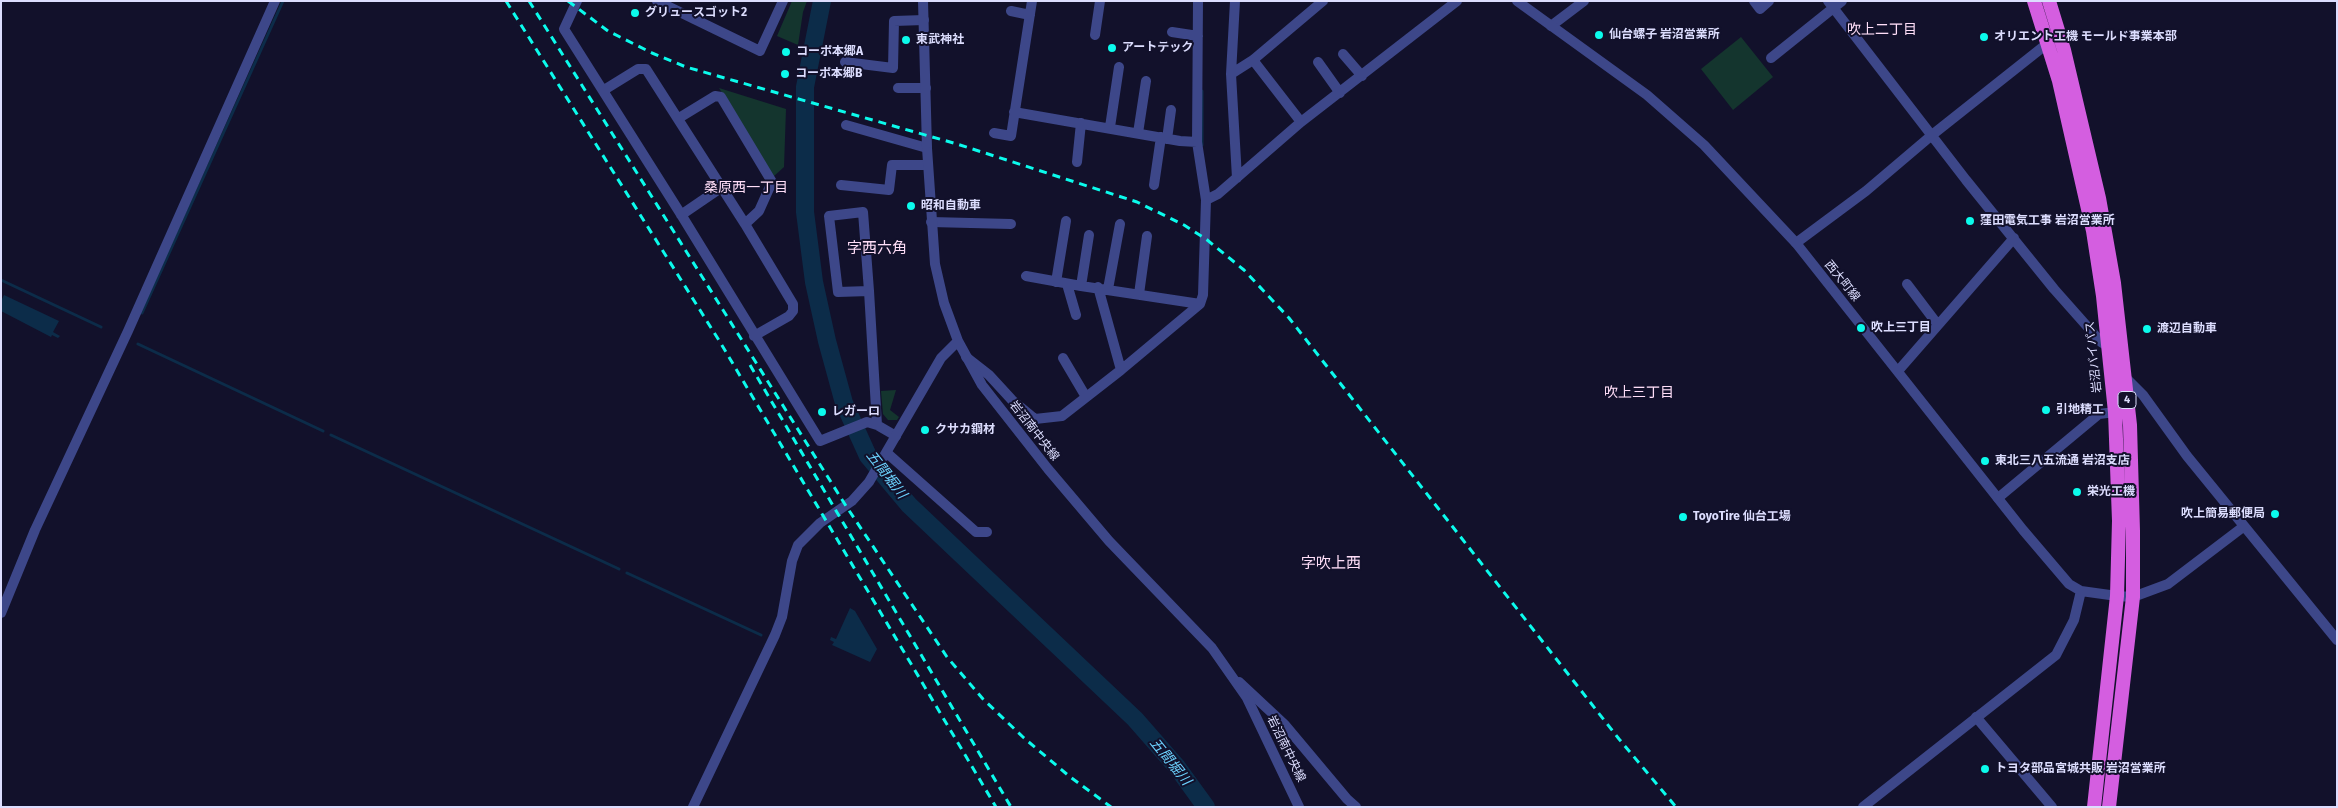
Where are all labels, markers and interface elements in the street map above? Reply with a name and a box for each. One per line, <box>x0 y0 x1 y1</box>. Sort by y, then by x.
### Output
place label: グリュースゴット2 <box>645 6 747 20</box>
marker: グリュースゴット2 <box>629 7 641 19</box>
district label: 吹上二丁目 <box>1847 22 1917 38</box>
place label: 仙台螺子 岩沼営業所 <box>1609 28 1720 42</box>
marker: 仙台螺子 岩沼営業所 <box>1593 29 1605 41</box>
place label: オリエント工機 モールド事業本部 <box>1994 30 2177 44</box>
marker: オリエント工機 モールド事業本部 <box>1978 31 1990 43</box>
place label: 東武神社 <box>916 33 964 47</box>
marker: 東武神社 <box>900 34 912 46</box>
place label: アートテック <box>1122 41 1193 55</box>
marker: アートテック <box>1106 42 1118 54</box>
place label: コーポ本郷A <box>796 45 863 59</box>
marker: コーポ本郷A <box>780 46 792 58</box>
place label: コーポ本郷B <box>795 67 862 81</box>
marker: コーポ本郷B <box>779 68 791 80</box>
district label: 桑原西一丁目 <box>704 180 788 196</box>
place label: 昭和自動車 <box>921 199 981 213</box>
marker: 昭和自動車 <box>905 200 917 212</box>
place label: 窪田電気工事 岩沼営業所 <box>1980 214 2115 228</box>
marker: 窪田電気工事 岩沼営業所 <box>1964 215 1976 227</box>
district label: 字西六角 <box>847 240 907 258</box>
street label: 西大町線 <box>1821 258 1863 304</box>
street label: 岩沼バイパス <box>2083 320 2105 394</box>
place label: 吹上三丁目 <box>1871 321 1931 335</box>
marker: 吹上三丁目 <box>1855 322 1867 334</box>
place label: 渡辺自動車 <box>2157 322 2217 336</box>
marker: 渡辺自動車 <box>2141 323 2153 335</box>
district label: 吹上三丁目 <box>1604 385 1674 401</box>
road number: 4 <box>2118 392 2136 408</box>
street label: 岩沼南中央線 <box>1006 398 1062 464</box>
place label: 引地精工 <box>2056 403 2104 417</box>
marker: 引地精工 <box>2040 404 2052 416</box>
place label: レガーロ <box>832 405 880 419</box>
marker: レガーロ <box>816 406 828 418</box>
place label: クサカ鋼材 <box>935 423 995 437</box>
marker: クサカ鋼材 <box>919 424 931 436</box>
water label: 五間堀川 <box>862 448 910 502</box>
place label: 東北三八五流通 岩沼支店 <box>1995 454 2130 468</box>
marker: 東北三八五流通 岩沼支店 <box>1979 455 1991 467</box>
place label: 栄光工機 <box>2087 485 2135 499</box>
marker: 栄光工機 <box>2071 486 2083 498</box>
place label: 吹上簡易郵便局 <box>2181 507 2265 521</box>
marker: 吹上簡易郵便局 <box>2269 508 2281 520</box>
place label: ToyoTire 仙台工場 <box>1693 510 1791 524</box>
marker: ToyoTire 仙台工場 <box>1677 511 1689 523</box>
district label: 字吹上西 <box>1301 555 1361 573</box>
street label: 岩沼南中央線 <box>1264 713 1308 785</box>
water label: 五間堀川 <box>1146 735 1194 789</box>
place label: トヨタ部品宮城共販 岩沼営業所 <box>1995 762 2166 776</box>
marker: トヨタ部品宮城共販 岩沼営業所 <box>1979 763 1991 775</box>

